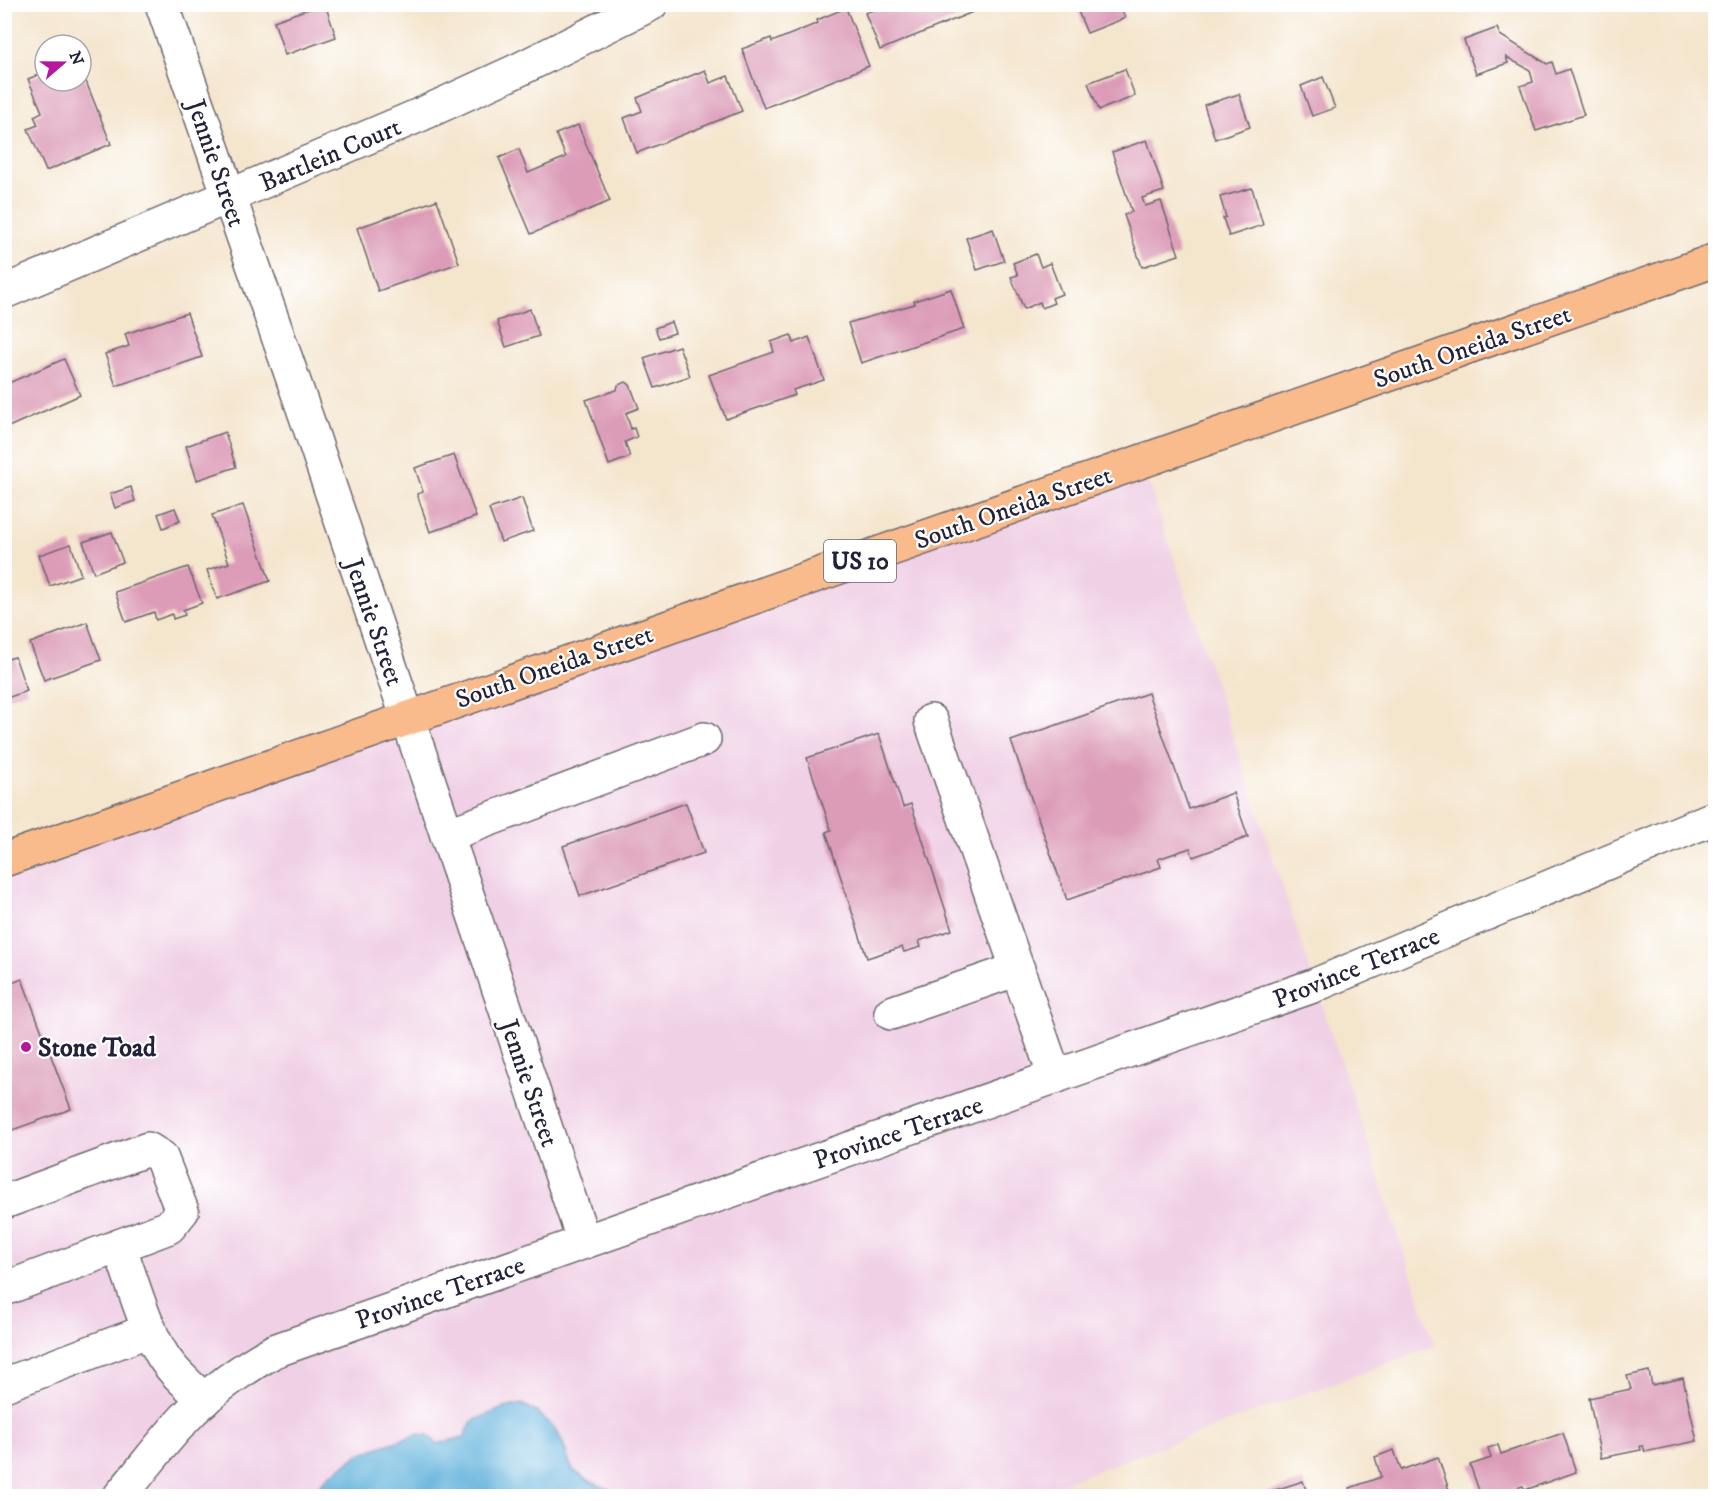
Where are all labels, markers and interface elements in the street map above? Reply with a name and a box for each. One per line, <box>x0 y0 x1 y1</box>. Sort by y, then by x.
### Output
north arrow <box>33 33 93 93</box>
text: N <box>65 49 88 68</box>
street label: Jennie Street <box>178 94 253 231</box>
street label: Bartlein Court <box>255 111 406 200</box>
street label: South Oneida Street <box>1369 298 1576 397</box>
street label: South Oneida Street <box>910 459 1117 558</box>
road number: US 10 <box>824 540 896 582</box>
street label: Jennie Street <box>336 553 411 690</box>
street label: South Oneida Street <box>451 618 658 717</box>
street label: Province Terrace <box>1268 920 1445 1017</box>
street label: Jennie Street <box>491 1014 566 1151</box>
place label: Stone Toad <box>38 1032 157 1065</box>
marker: Stone Toad <box>19 1040 33 1054</box>
street label: Province Terrace <box>810 1089 987 1178</box>
street label: Province Terrace <box>352 1249 529 1338</box>

